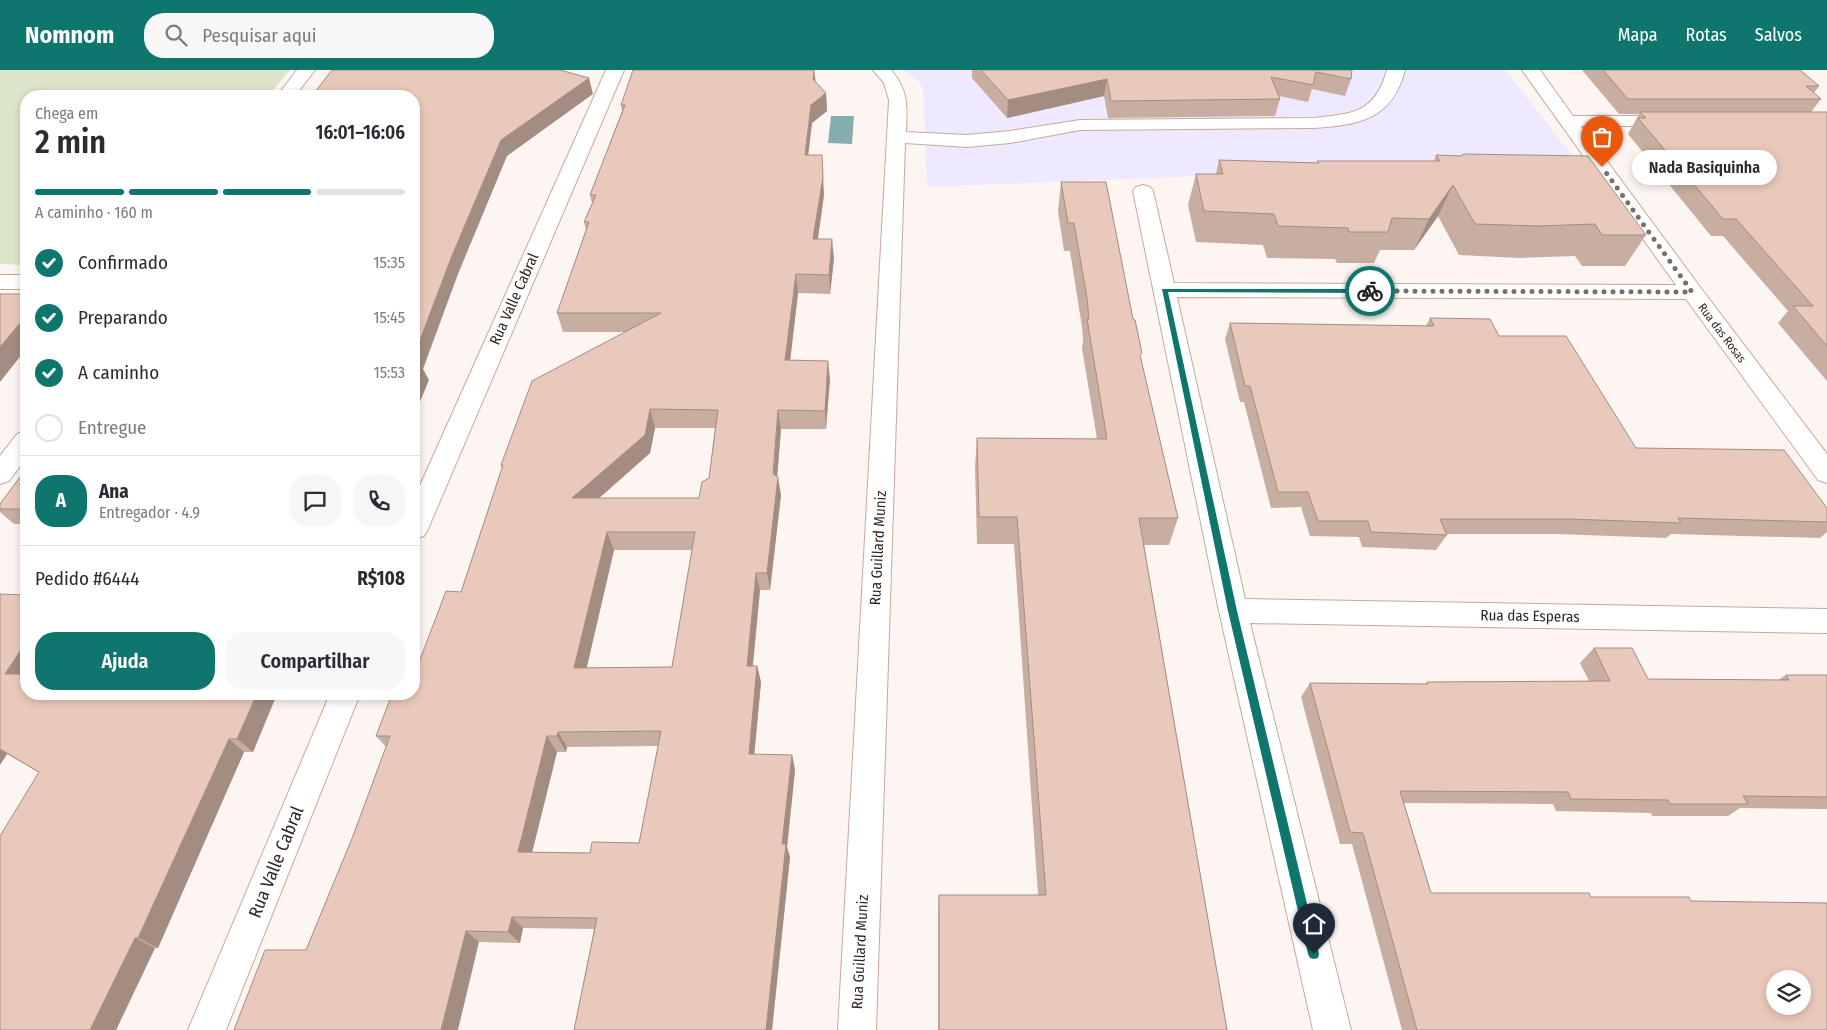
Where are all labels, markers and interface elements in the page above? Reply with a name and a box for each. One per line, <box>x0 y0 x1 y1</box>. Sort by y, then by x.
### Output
search box <box>144 13 494 58</box>
text: Nomnom <box>25 21 114 49</box>
icon: search <box>162 21 190 49</box>
text: Pesquisar aqui <box>202 24 317 47</box>
text: Mapa <box>1618 24 1658 46</box>
text: Rotas <box>1686 24 1727 46</box>
text: Salvos <box>1755 24 1802 46</box>
text: Chega em <box>35 104 98 123</box>
pin <box>1581 116 1623 167</box>
text: 16:01–16:06 <box>316 121 405 144</box>
text: 2 min <box>35 123 106 161</box>
icon: bag <box>1588 123 1616 151</box>
callout: Nada Basiquinha <box>1632 150 1777 184</box>
text: Nada Basiquinha <box>1649 158 1760 177</box>
text: A caminho · 160 m <box>35 203 153 222</box>
icon: check <box>35 249 63 277</box>
street label: Rua Valle Cabral <box>486 250 542 348</box>
text: Confirmado <box>78 251 168 274</box>
text: 15:35 <box>373 253 405 272</box>
courier <box>1345 266 1395 316</box>
icon: bike <box>1356 277 1384 305</box>
street label: Rua das Rosas <box>1695 301 1749 365</box>
icon: check <box>35 304 63 332</box>
text: Preparando <box>78 306 168 329</box>
text: 15:45 <box>373 308 405 327</box>
icon: check <box>35 359 63 387</box>
text: A caminho <box>78 361 159 384</box>
text: 15:53 <box>374 363 405 382</box>
text: Entregue <box>78 416 147 439</box>
button: chat <box>289 475 341 527</box>
button: phone <box>353 475 405 527</box>
text: Ana <box>99 480 129 503</box>
text: A <box>56 489 66 512</box>
street label: Rua Guillard Muniz <box>866 490 890 606</box>
text: Entregador · 4.9 <box>99 503 200 522</box>
text: Pedido #6444 <box>35 567 139 590</box>
text: R$108 <box>357 567 405 590</box>
street label: Rua das Esperas <box>1480 606 1580 626</box>
button: Ajuda <box>35 632 215 690</box>
button: Compartilhar <box>225 632 405 690</box>
street label: Rua Valle Cabral <box>244 803 308 921</box>
street label: Rua Guillard Muniz <box>848 894 872 1010</box>
pin <box>1293 903 1335 954</box>
icon: home <box>1300 910 1328 938</box>
map controls <box>1766 970 1811 1015</box>
button: layers <box>1766 970 1811 1015</box>

